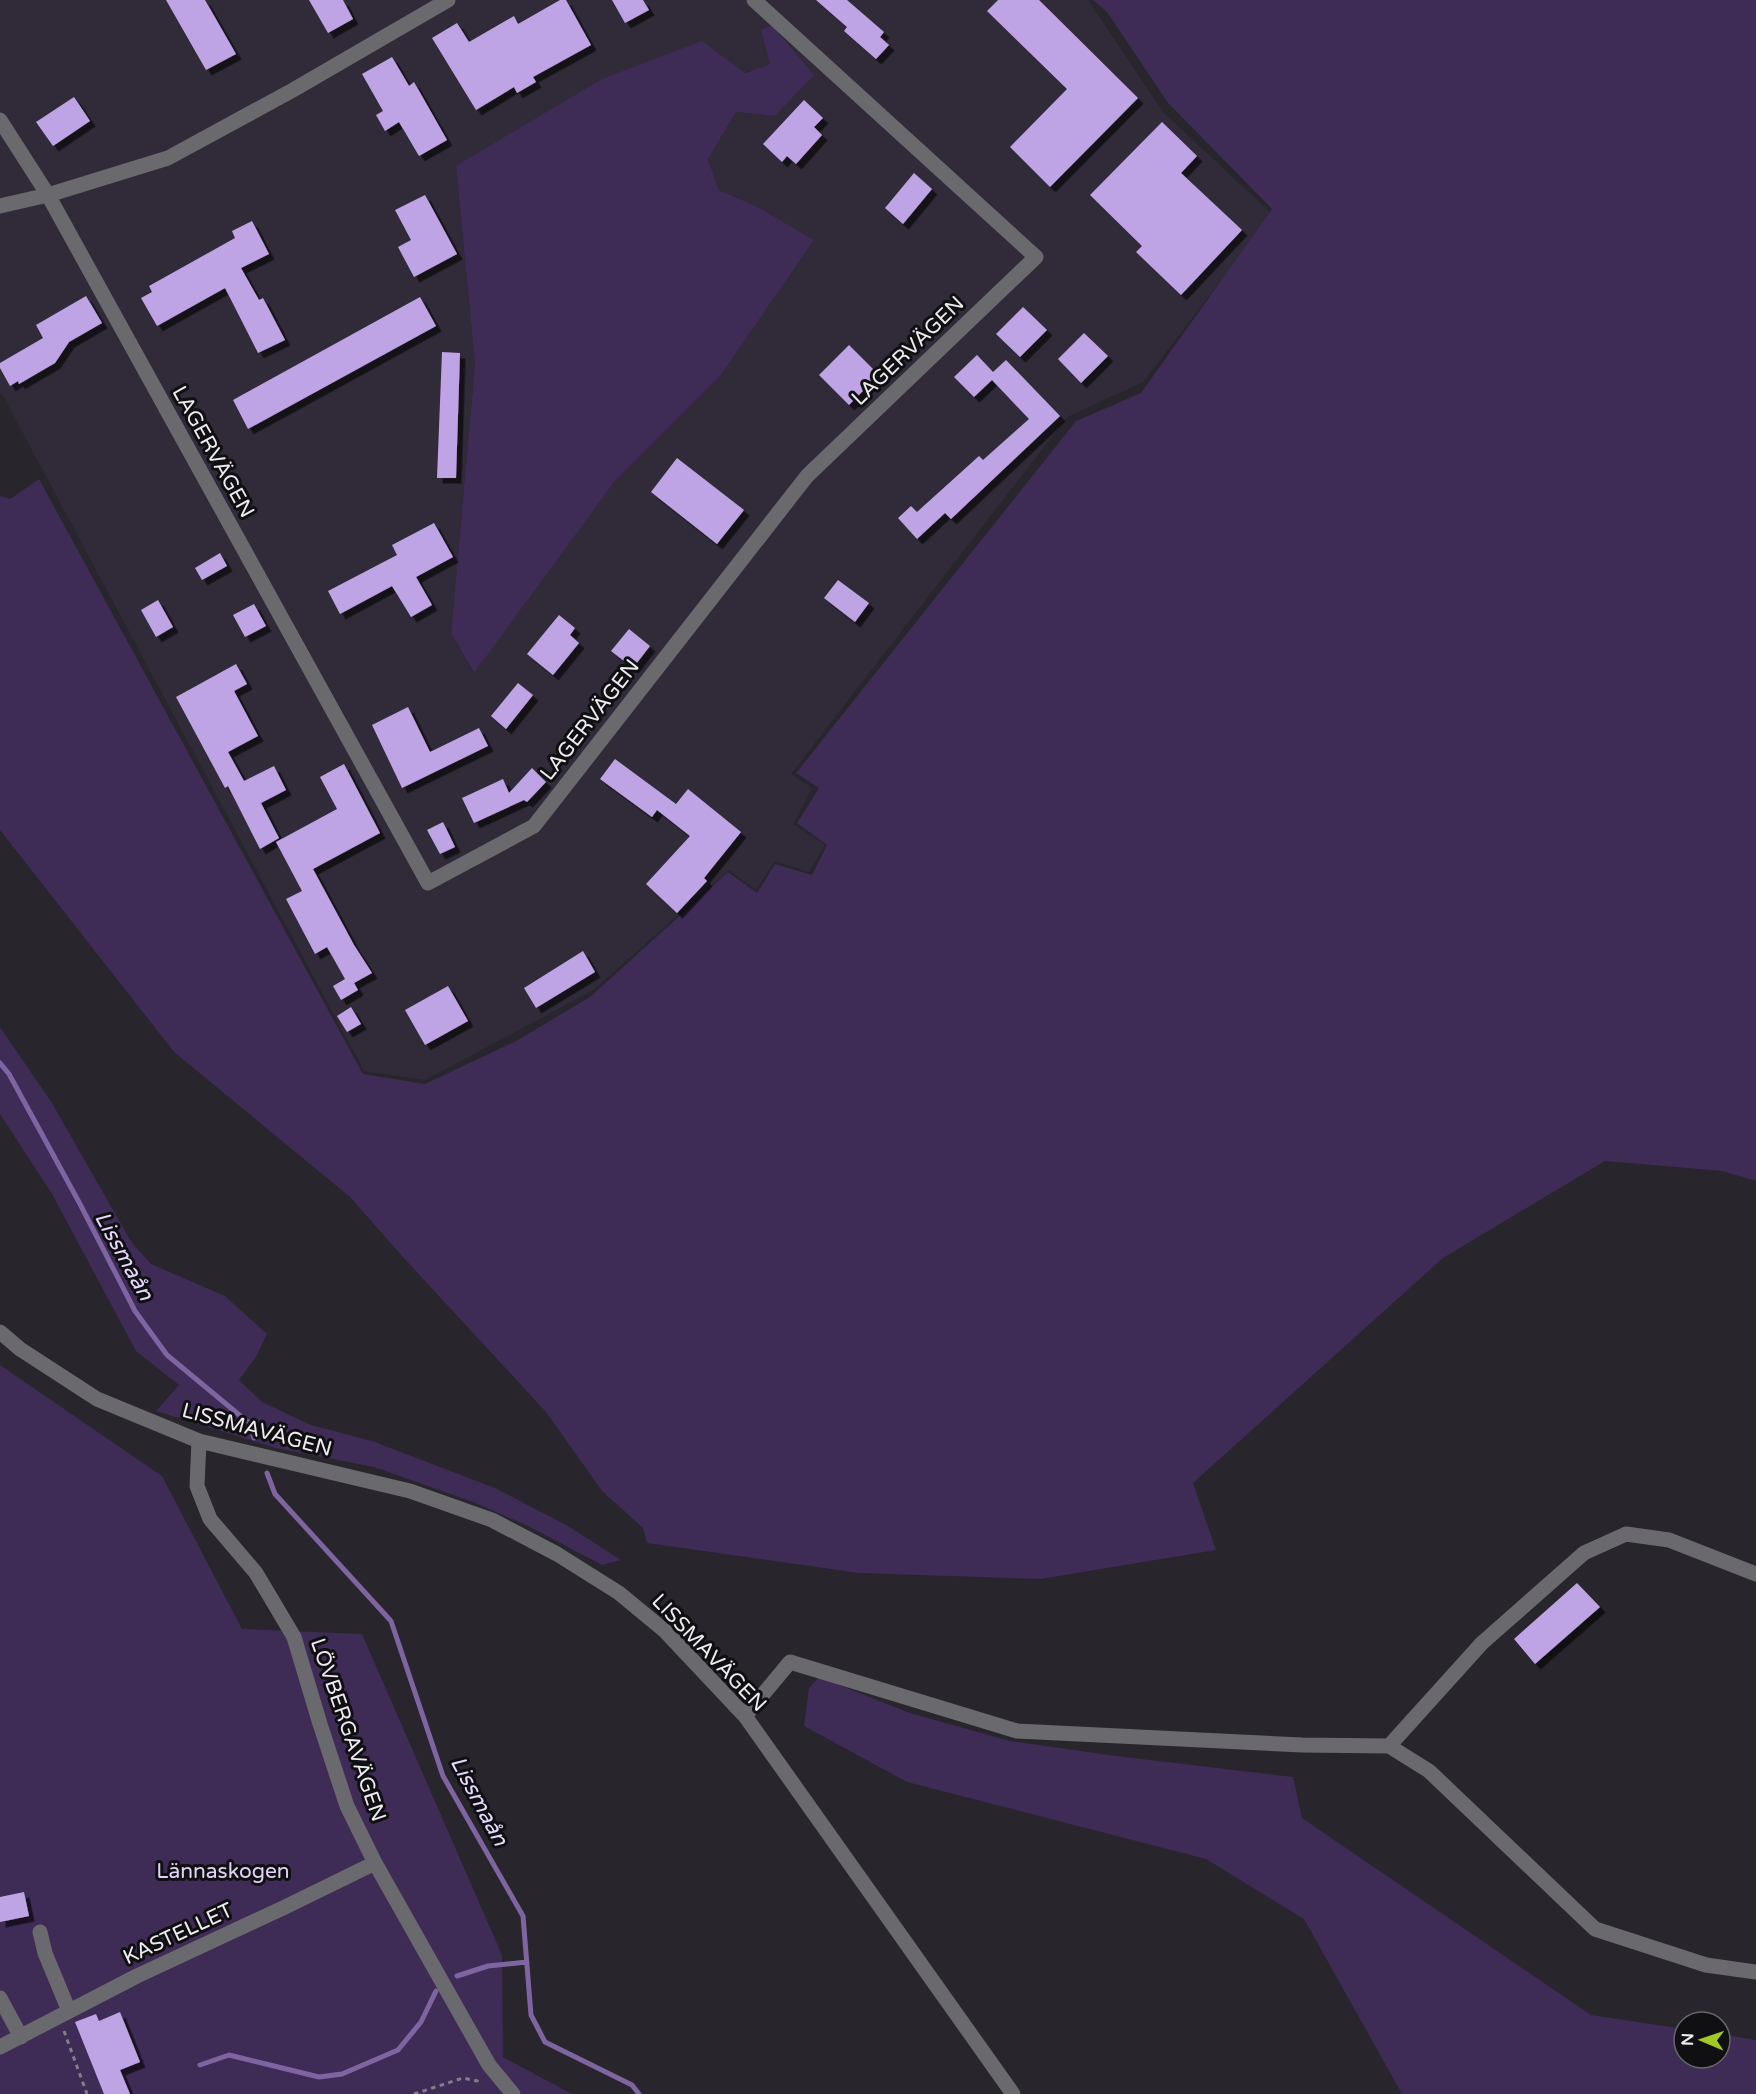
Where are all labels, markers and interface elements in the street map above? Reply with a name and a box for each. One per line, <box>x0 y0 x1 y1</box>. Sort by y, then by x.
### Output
street label: LAGERVÄGEN <box>847 291 969 411</box>
street label: LAGERVÄGEN <box>167 382 259 522</box>
street label: LAGERVÄGEN <box>535 655 645 785</box>
water label: Lissmaån <box>89 1207 159 1306</box>
street label: LISSMAVÄGEN <box>179 1398 335 1462</box>
street label: LISSMAVÄGEN <box>646 1589 772 1717</box>
street label: LÖVBERGAVÄGEN <box>305 1635 391 1825</box>
water label: Lissmaån <box>445 1752 514 1851</box>
park label: Lännaskogen <box>156 1859 290 1884</box>
street label: KASTELLET <box>119 1898 237 1970</box>
north arrow <box>1672 2010 1732 2070</box>
text: N <box>1678 2033 1698 2046</box>

